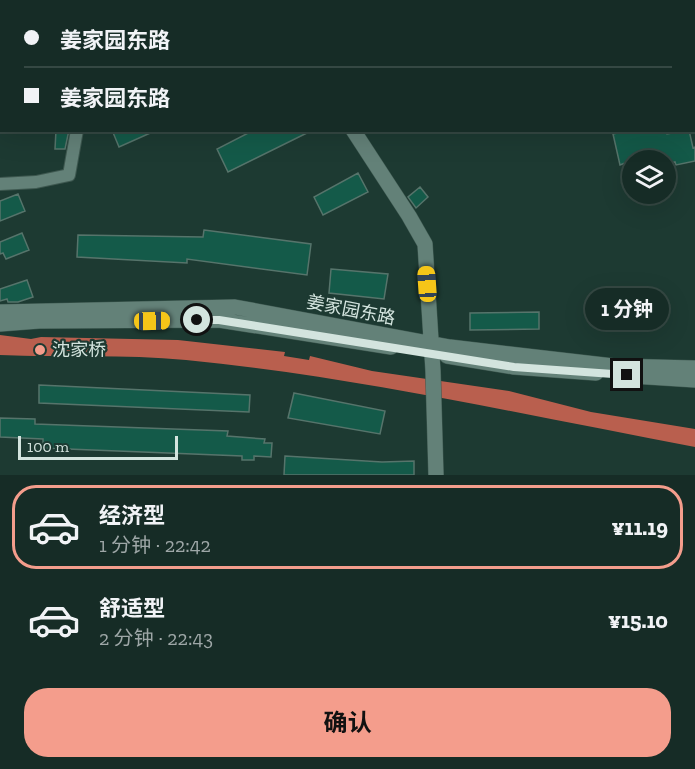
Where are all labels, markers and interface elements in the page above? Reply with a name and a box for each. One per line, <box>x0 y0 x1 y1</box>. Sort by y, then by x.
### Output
text: 姜家园东路 <box>60 27 170 54</box>
text: 姜家园东路 <box>60 85 170 112</box>
map controls <box>622 150 676 204</box>
button: layers <box>622 150 676 204</box>
car <box>417 265 437 303</box>
callout: 1 分钟 <box>585 288 669 330</box>
street label: 姜家园东路 <box>305 291 397 329</box>
text: 1 分钟 <box>601 297 653 321</box>
route start <box>183 306 210 333</box>
car <box>134 312 170 330</box>
place label: 沈家桥 <box>52 339 106 361</box>
marker: 沈家桥 <box>33 343 47 357</box>
route end <box>613 361 640 388</box>
scale bar <box>18 433 178 460</box>
text: 100 m <box>27 437 69 456</box>
icon: car <box>27 500 81 554</box>
text: 经济型 <box>99 502 165 529</box>
text: ¥11.19 <box>611 514 668 541</box>
text: 1 分钟 · 22:42 <box>99 533 211 557</box>
icon: car <box>27 593 81 647</box>
text: 舒适型 <box>99 595 165 622</box>
text: ¥15.10 <box>608 607 668 634</box>
text: 2 分钟 · 22:43 <box>99 626 213 650</box>
button: 确认 <box>24 688 671 757</box>

